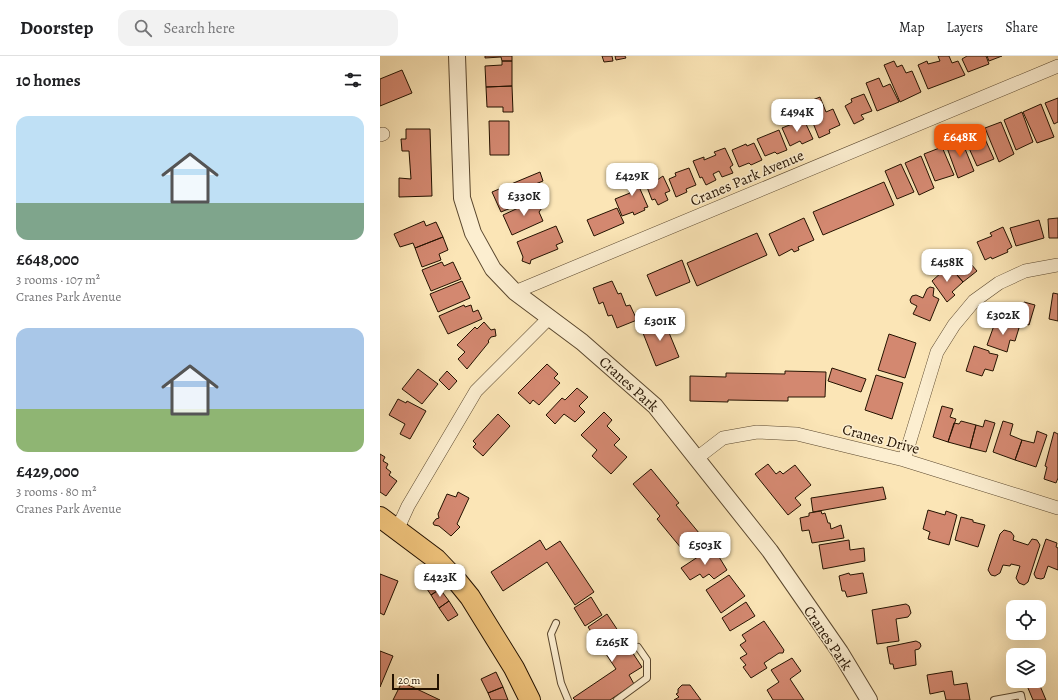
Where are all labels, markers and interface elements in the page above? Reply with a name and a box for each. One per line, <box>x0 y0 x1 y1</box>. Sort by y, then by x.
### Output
search box <box>118 10 398 46</box>
text: Doorstep <box>20 15 94 41</box>
icon: search <box>132 17 154 39</box>
text: Search here <box>164 18 235 38</box>
text: Map <box>899 18 925 37</box>
text: Layers <box>947 18 983 37</box>
text: Share <box>1005 18 1038 37</box>
text: 10 homes <box>16 69 81 92</box>
icon: filters <box>342 69 364 91</box>
pin: £494K <box>769 99 825 133</box>
text: £494K <box>780 103 814 120</box>
pin: £648K <box>932 124 988 158</box>
text: £648K <box>943 128 977 145</box>
icon: home <box>154 142 226 214</box>
street label: Cranes Park Avenue <box>687 145 807 211</box>
pin: £429K <box>604 163 660 197</box>
text: £429K <box>615 167 649 184</box>
pin: £330K <box>496 183 552 217</box>
text: £330K <box>507 187 541 204</box>
text: £648,000 <box>16 248 79 271</box>
pin: £458K <box>919 249 975 283</box>
text: £458K <box>930 253 964 270</box>
text: 3 rooms · 107 m² <box>16 271 100 288</box>
text: Cranes Park Avenue <box>16 288 121 305</box>
pin: £302K <box>975 302 1031 336</box>
text: £302K <box>986 306 1020 323</box>
pin: £301K <box>632 308 688 342</box>
text: £301K <box>644 312 676 329</box>
street label: Cranes Park <box>595 352 664 416</box>
icon: home <box>154 354 226 426</box>
street label: Cranes Drive <box>840 419 922 459</box>
text: £429,000 <box>16 460 79 483</box>
text: 3 rooms · 80 m² <box>16 483 96 500</box>
text: Cranes Park Avenue <box>16 500 121 517</box>
pin: £503K <box>677 532 733 566</box>
text: £503K <box>689 536 721 553</box>
pin: £423K <box>412 564 468 598</box>
text: £423K <box>423 568 457 585</box>
map controls <box>1006 600 1046 688</box>
button: locate <box>1006 600 1046 640</box>
street label: Cranes Park <box>799 602 857 675</box>
pin: £265K <box>584 629 640 663</box>
text: £265K <box>595 633 629 650</box>
button: layers <box>1006 648 1046 688</box>
scale bar <box>392 672 439 691</box>
text: 20 m <box>398 673 420 688</box>

